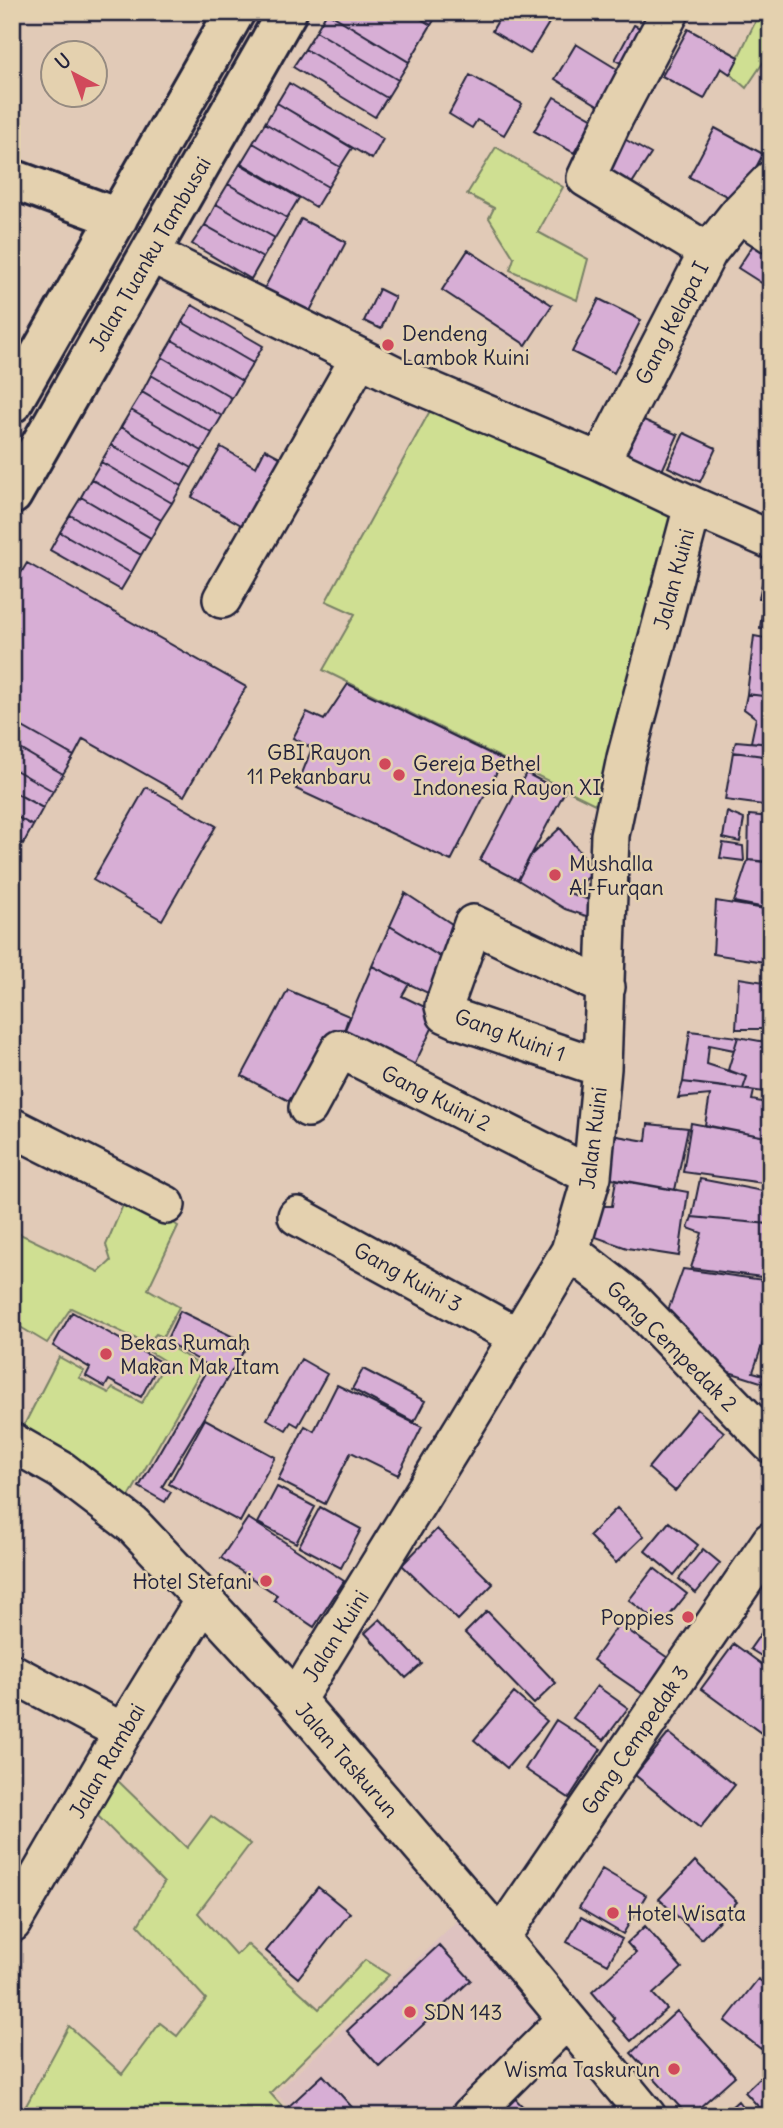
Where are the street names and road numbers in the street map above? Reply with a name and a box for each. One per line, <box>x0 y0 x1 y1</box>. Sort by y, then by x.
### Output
street label: Jalan Tuanku Tambusai <box>83 152 217 356</box>
street label: Gang Kelapa I <box>629 257 715 389</box>
street label: Jalan Kuini <box>648 526 700 632</box>
street label: Gang Kuini 1 <box>451 1002 569 1068</box>
street label: Gang Kuini 2 <box>377 1059 495 1137</box>
street label: Jalan Kuini <box>573 1085 613 1191</box>
street label: Gang Kuini 3 <box>349 1236 467 1318</box>
street label: Gang Cempedak 2 <box>601 1275 743 1417</box>
street label: Jalan Kuini <box>297 1585 375 1687</box>
street label: Gang Cempedak 3 <box>575 1660 695 1820</box>
street label: Jalan Taskurun <box>290 1697 404 1823</box>
street label: Jalan Rambai <box>63 1699 151 1823</box>

